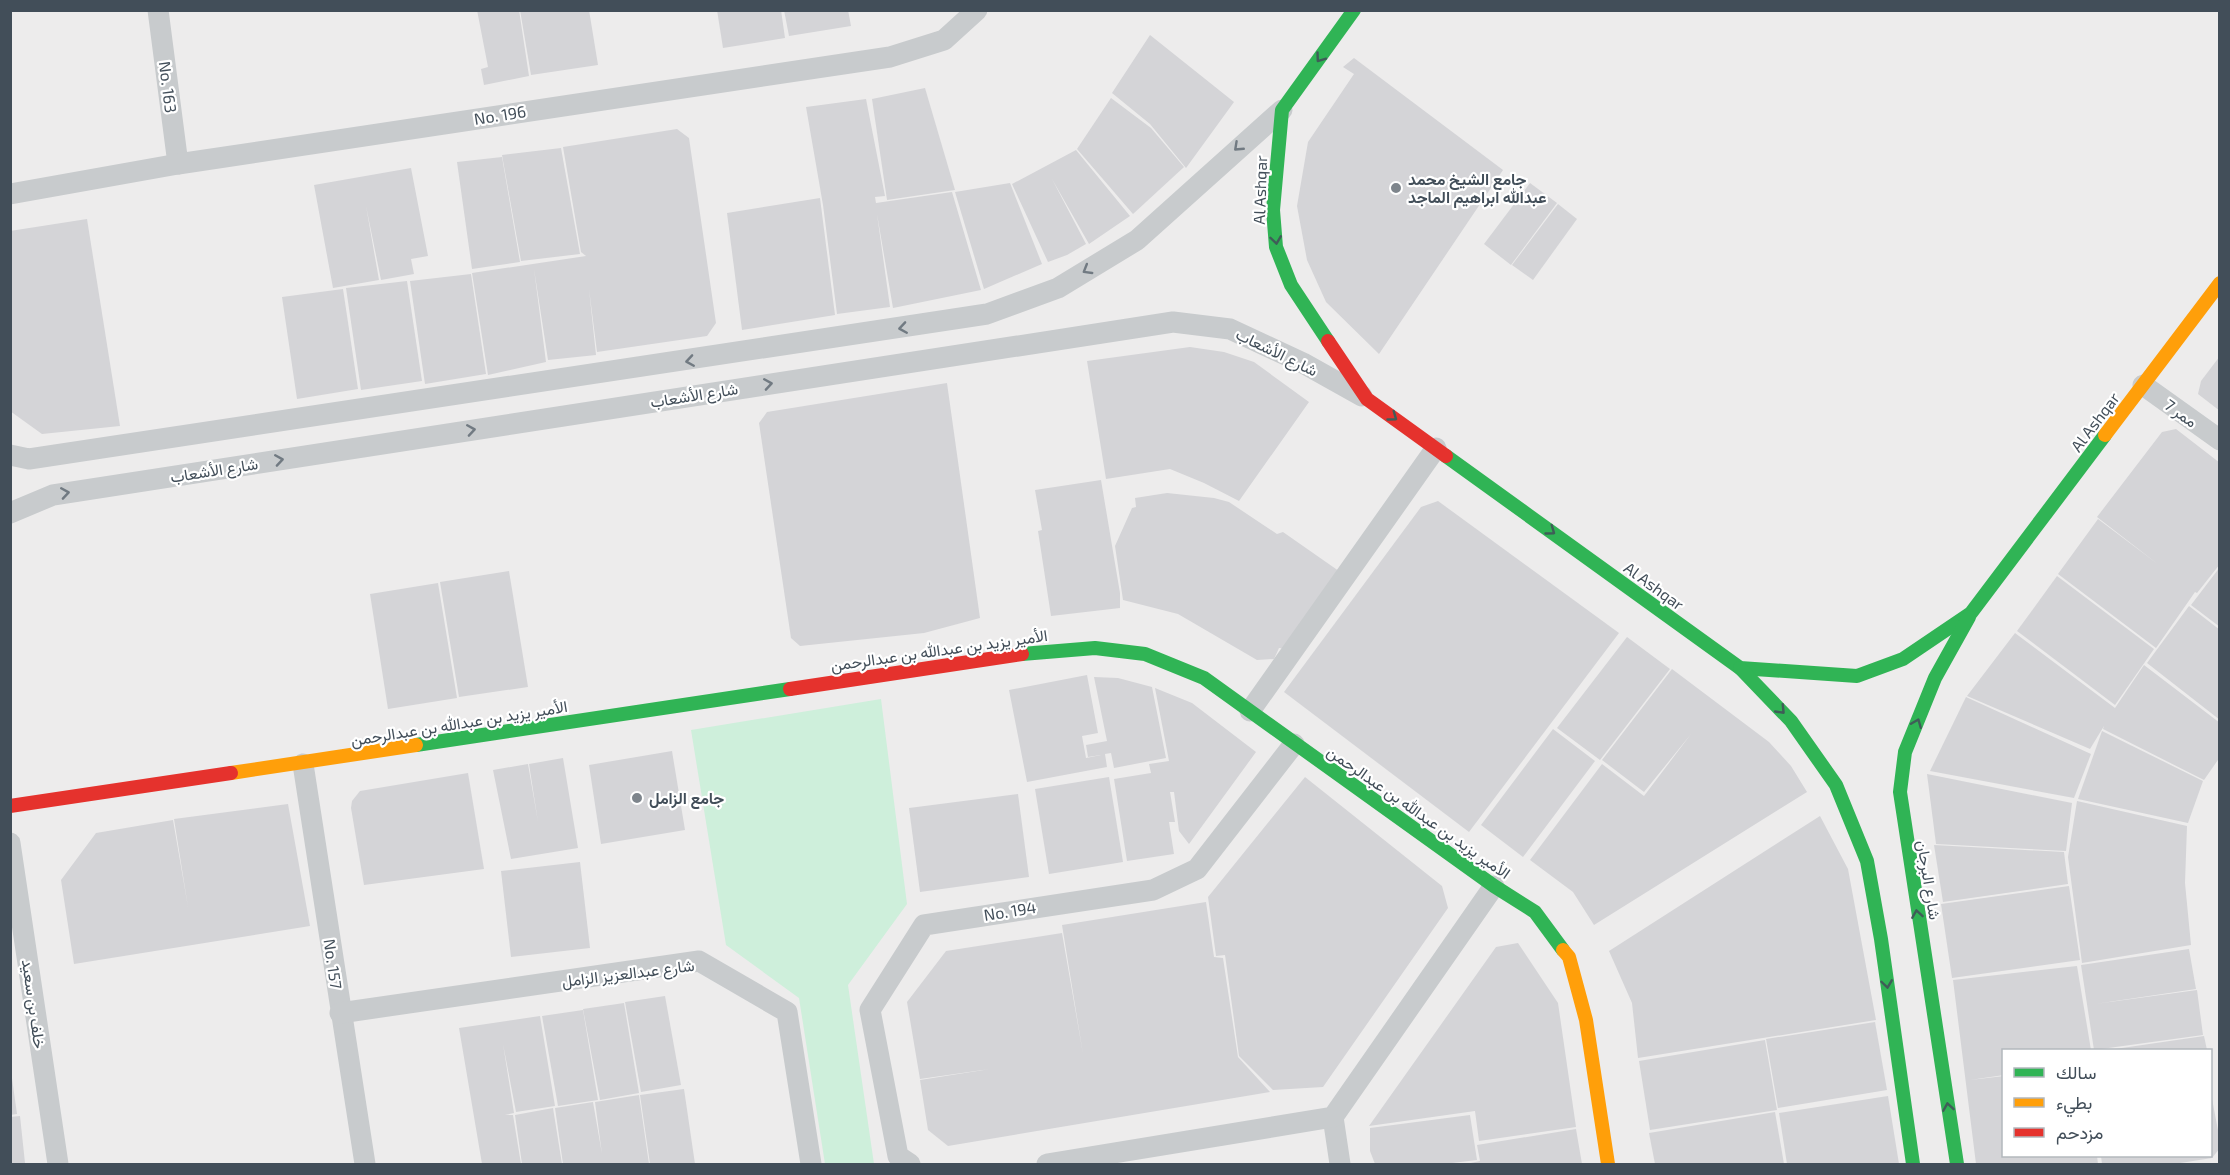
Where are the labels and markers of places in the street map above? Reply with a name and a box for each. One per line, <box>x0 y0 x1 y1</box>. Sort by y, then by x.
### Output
place label: جامع الشيخ محمد عبدالله ابراهيم الماجد <box>1408 169 1546 208</box>
marker: جامع الشيخ محمد عبدالله ابراهيم الماجد <box>1389 181 1403 195</box>
place label: جامع الزامل <box>649 788 724 810</box>
marker: جامع الزامل <box>630 791 644 805</box>

